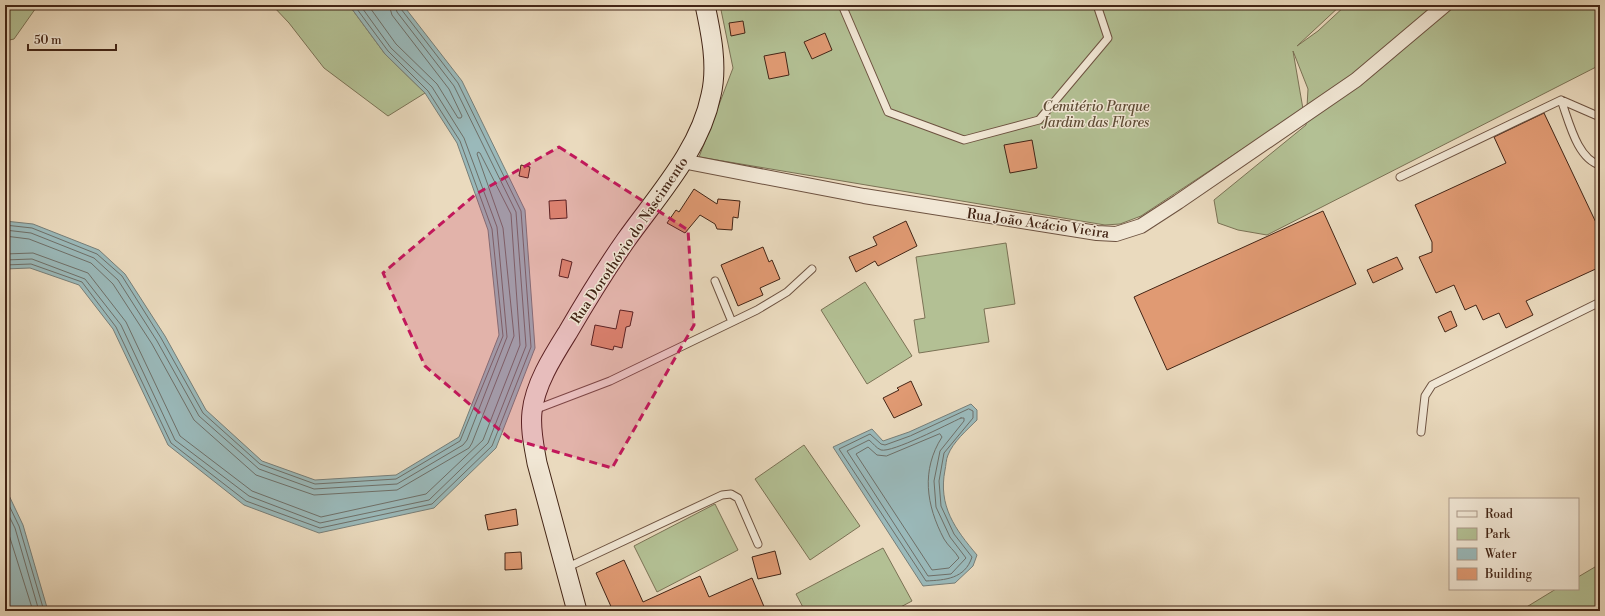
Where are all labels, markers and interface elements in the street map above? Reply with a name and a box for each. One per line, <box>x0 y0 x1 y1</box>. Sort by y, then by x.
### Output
scale bar <box>28 26 116 52</box>
text: 50 m <box>34 33 62 48</box>
park label: Cemitério Parque Jardim das Flores <box>1041 98 1150 132</box>
street label: Rua Dorothóvio do Nascimento <box>567 154 693 327</box>
street label: Rua João Acácio Vieira <box>965 205 1111 243</box>
legend <box>1449 498 1579 590</box>
text: Road <box>1485 507 1513 522</box>
text: Park <box>1485 527 1511 542</box>
text: Water <box>1484 547 1517 562</box>
text: Building <box>1484 567 1533 582</box>

